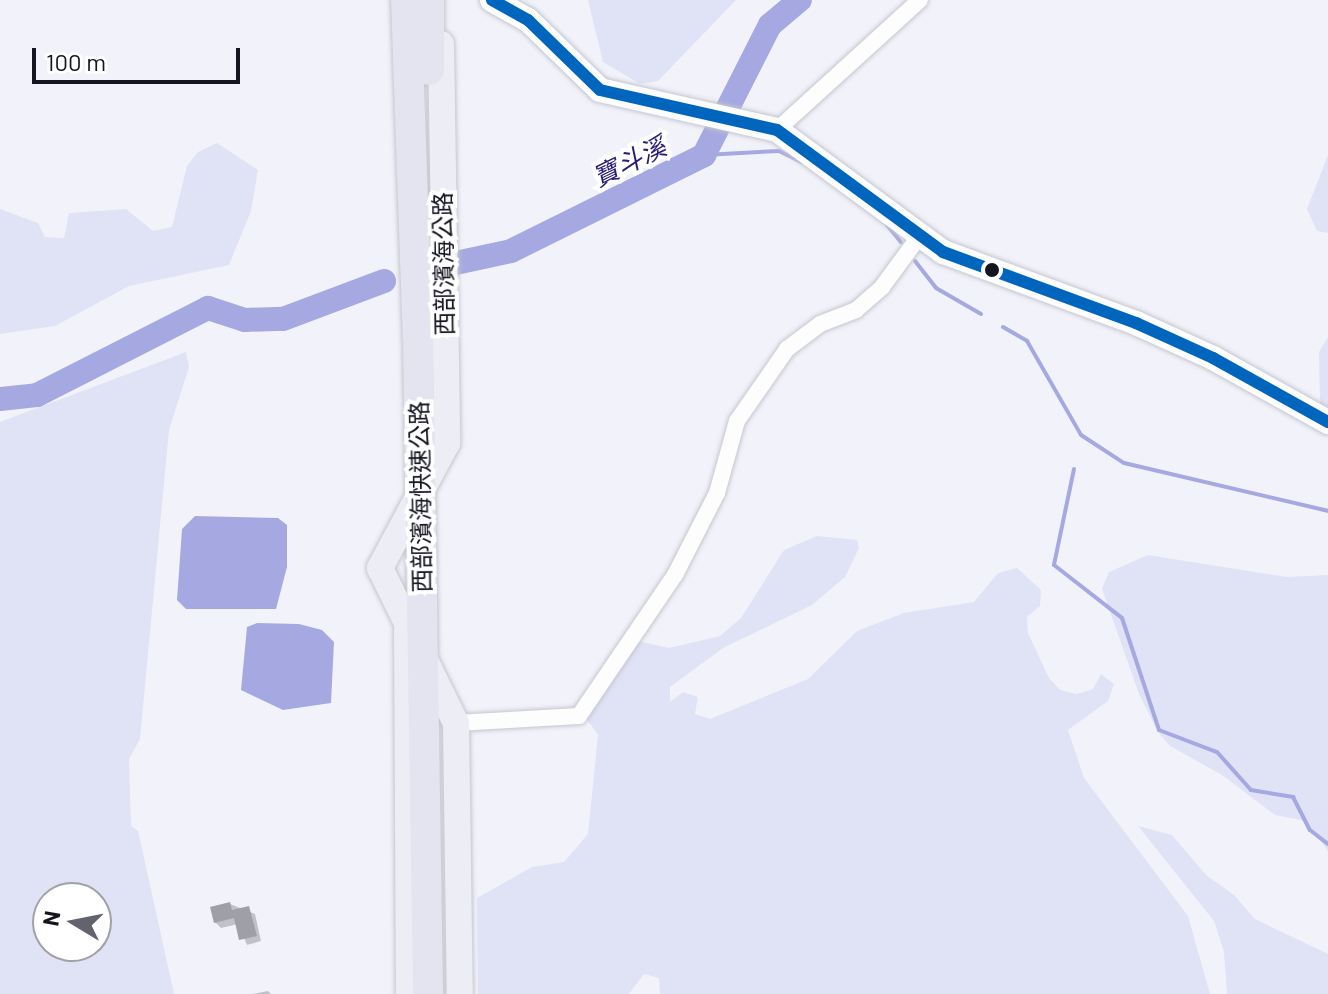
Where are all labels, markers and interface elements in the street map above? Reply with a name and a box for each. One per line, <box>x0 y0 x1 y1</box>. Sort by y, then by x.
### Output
scale bar <box>36 32 244 82</box>
text: 100 m <box>46 47 106 76</box>
water label: 寶斗溪 <box>587 130 671 192</box>
street label: 西部濱海公路 <box>427 192 459 336</box>
unlabelled marker <box>984 262 1000 278</box>
street label: 西部濱海快速公路 <box>404 401 436 593</box>
north arrow <box>32 882 112 962</box>
text: N <box>36 909 64 928</box>

